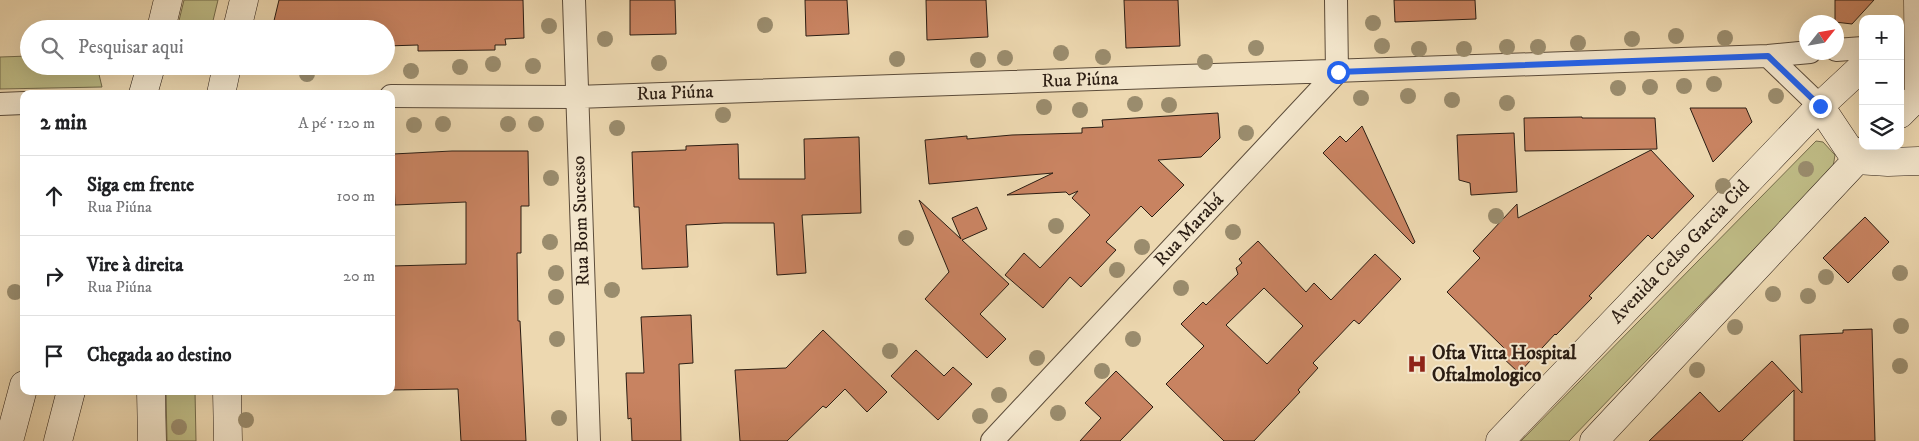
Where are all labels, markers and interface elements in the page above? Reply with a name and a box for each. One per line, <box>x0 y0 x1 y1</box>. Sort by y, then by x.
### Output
north arrow <box>1799 15 1844 60</box>
map controls <box>1859 15 1904 150</box>
button: + <box>1859 15 1904 60</box>
search box <box>20 20 395 75</box>
icon: search <box>38 34 66 62</box>
text: Pesquisar aqui <box>78 36 184 59</box>
button: − <box>1859 60 1904 105</box>
route start <box>1327 61 1350 84</box>
street label: Rua Piúna <box>1041 67 1119 93</box>
street label: Rua Piúna <box>636 80 714 106</box>
route end <box>1809 95 1832 118</box>
button: layers <box>1859 105 1904 150</box>
text: 2 min <box>40 110 87 136</box>
text: A pé · 120 m <box>298 113 375 133</box>
street label: Rua Bom Sucesso <box>567 155 595 287</box>
text: Siga em frente <box>87 174 194 197</box>
street label: Avenida Celso Garcia Cid <box>1605 175 1755 329</box>
icon: ahead <box>40 182 68 210</box>
text: 100 m <box>337 186 375 206</box>
street label: Rua Marabá <box>1149 189 1229 271</box>
text: Rua Piúna <box>87 197 152 217</box>
text: Vire à direita <box>87 254 183 277</box>
icon: right <box>40 262 68 290</box>
text: 20 m <box>343 266 375 286</box>
text: Rua Piúna <box>87 277 152 297</box>
icon: arrive <box>40 342 68 370</box>
place label: Ofta Vitta Hospital Oftalmologico <box>1432 342 1577 387</box>
text: Chegada ao destino <box>87 344 232 367</box>
hospital icon: Ofta Vitta Hospital Oftalmologico <box>1406 353 1428 375</box>

